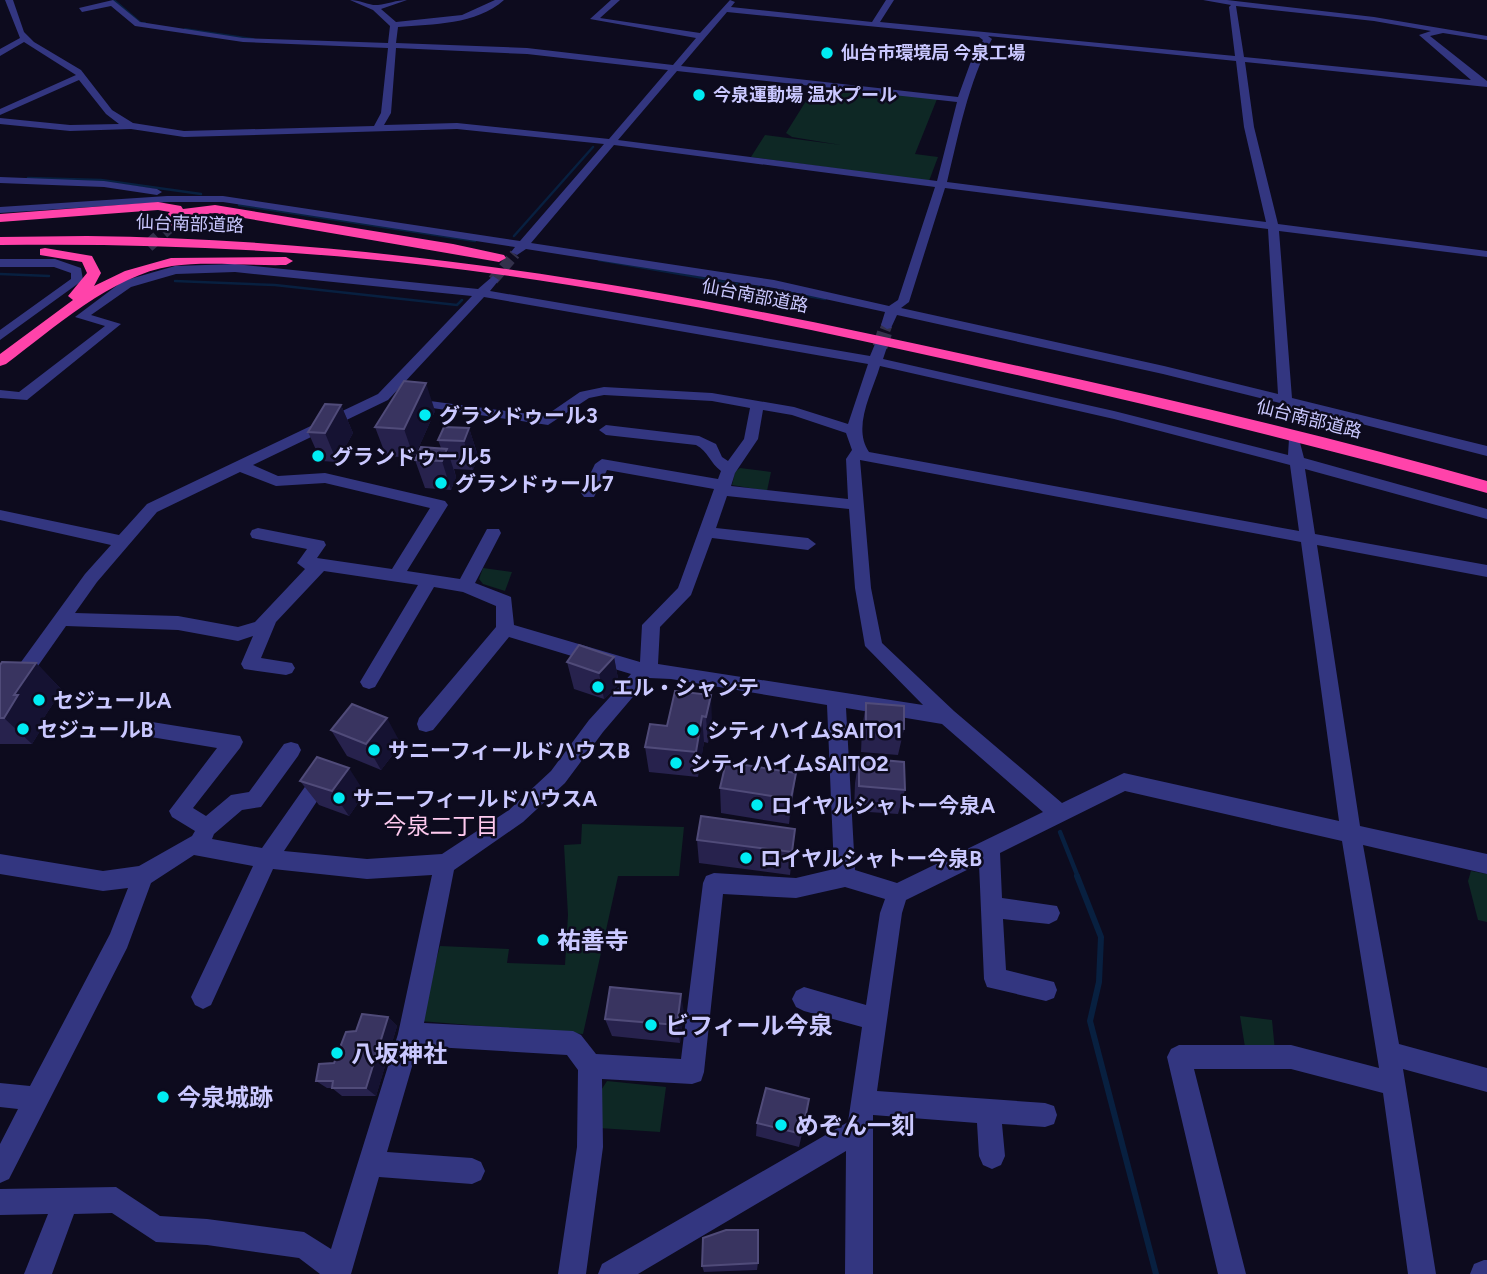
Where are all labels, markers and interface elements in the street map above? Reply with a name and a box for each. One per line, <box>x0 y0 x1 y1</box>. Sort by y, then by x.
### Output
place label: 仙台市環境局 今泉工場 <box>841 42 1025 64</box>
marker: 仙台市環境局 今泉工場 <box>819 45 835 61</box>
place label: 今泉運動場 温水プール <box>713 84 897 106</box>
marker: 今泉運動場 温水プール <box>691 87 707 103</box>
street label: 仙台南部道路 <box>136 211 244 237</box>
street label: 仙台南部道路 <box>700 275 810 317</box>
street label: 仙台南部道路 <box>1254 395 1364 443</box>
place label: グランドゥール3 <box>439 403 598 428</box>
marker: グランドゥール3 <box>417 407 433 423</box>
place label: グランドゥール5 <box>332 444 491 469</box>
marker: グランドゥール5 <box>310 448 326 464</box>
place label: グランドゥール7 <box>455 471 614 496</box>
marker: グランドゥール7 <box>433 475 449 491</box>
place label: エル・シャンテ <box>612 675 759 700</box>
marker: エル・シャンテ <box>590 679 606 695</box>
place label: セジュールA <box>53 688 172 713</box>
marker: セジュールA <box>31 692 47 708</box>
place label: セジュールB <box>37 717 154 742</box>
place label: シティハイムSAITO1 <box>707 718 902 743</box>
marker: セジュールB <box>15 721 31 737</box>
marker: シティハイムSAITO1 <box>685 722 701 738</box>
place label: サニーフィールドハウスB <box>388 738 630 763</box>
marker: サニーフィールドハウスB <box>366 742 382 758</box>
place label: シティハイムSAITO2 <box>690 751 889 776</box>
marker: シティハイムSAITO2 <box>668 755 684 771</box>
place label: サニーフィールドハウスA <box>353 786 597 811</box>
marker: サニーフィールドハウスA <box>331 790 347 806</box>
place label: ロイヤルシャトー今泉A <box>771 793 995 818</box>
marker: ロイヤルシャトー今泉A <box>749 797 765 813</box>
district label: 今泉二丁目 <box>384 812 499 840</box>
place label: ロイヤルシャトー今泉B <box>760 846 982 871</box>
marker: ロイヤルシャトー今泉B <box>738 850 754 866</box>
place label: 祐善寺 <box>557 926 629 955</box>
marker: 祐善寺 <box>535 932 551 948</box>
place label: ビフィール今泉 <box>665 1011 833 1040</box>
marker: ビフィール今泉 <box>643 1017 659 1033</box>
place label: 八坂神社 <box>351 1039 447 1068</box>
marker: 八坂神社 <box>329 1045 345 1061</box>
place label: 今泉城跡 <box>177 1083 273 1112</box>
marker: 今泉城跡 <box>155 1089 171 1105</box>
place label: めぞん一刻 <box>795 1111 915 1140</box>
marker: めぞん一刻 <box>773 1117 789 1133</box>

